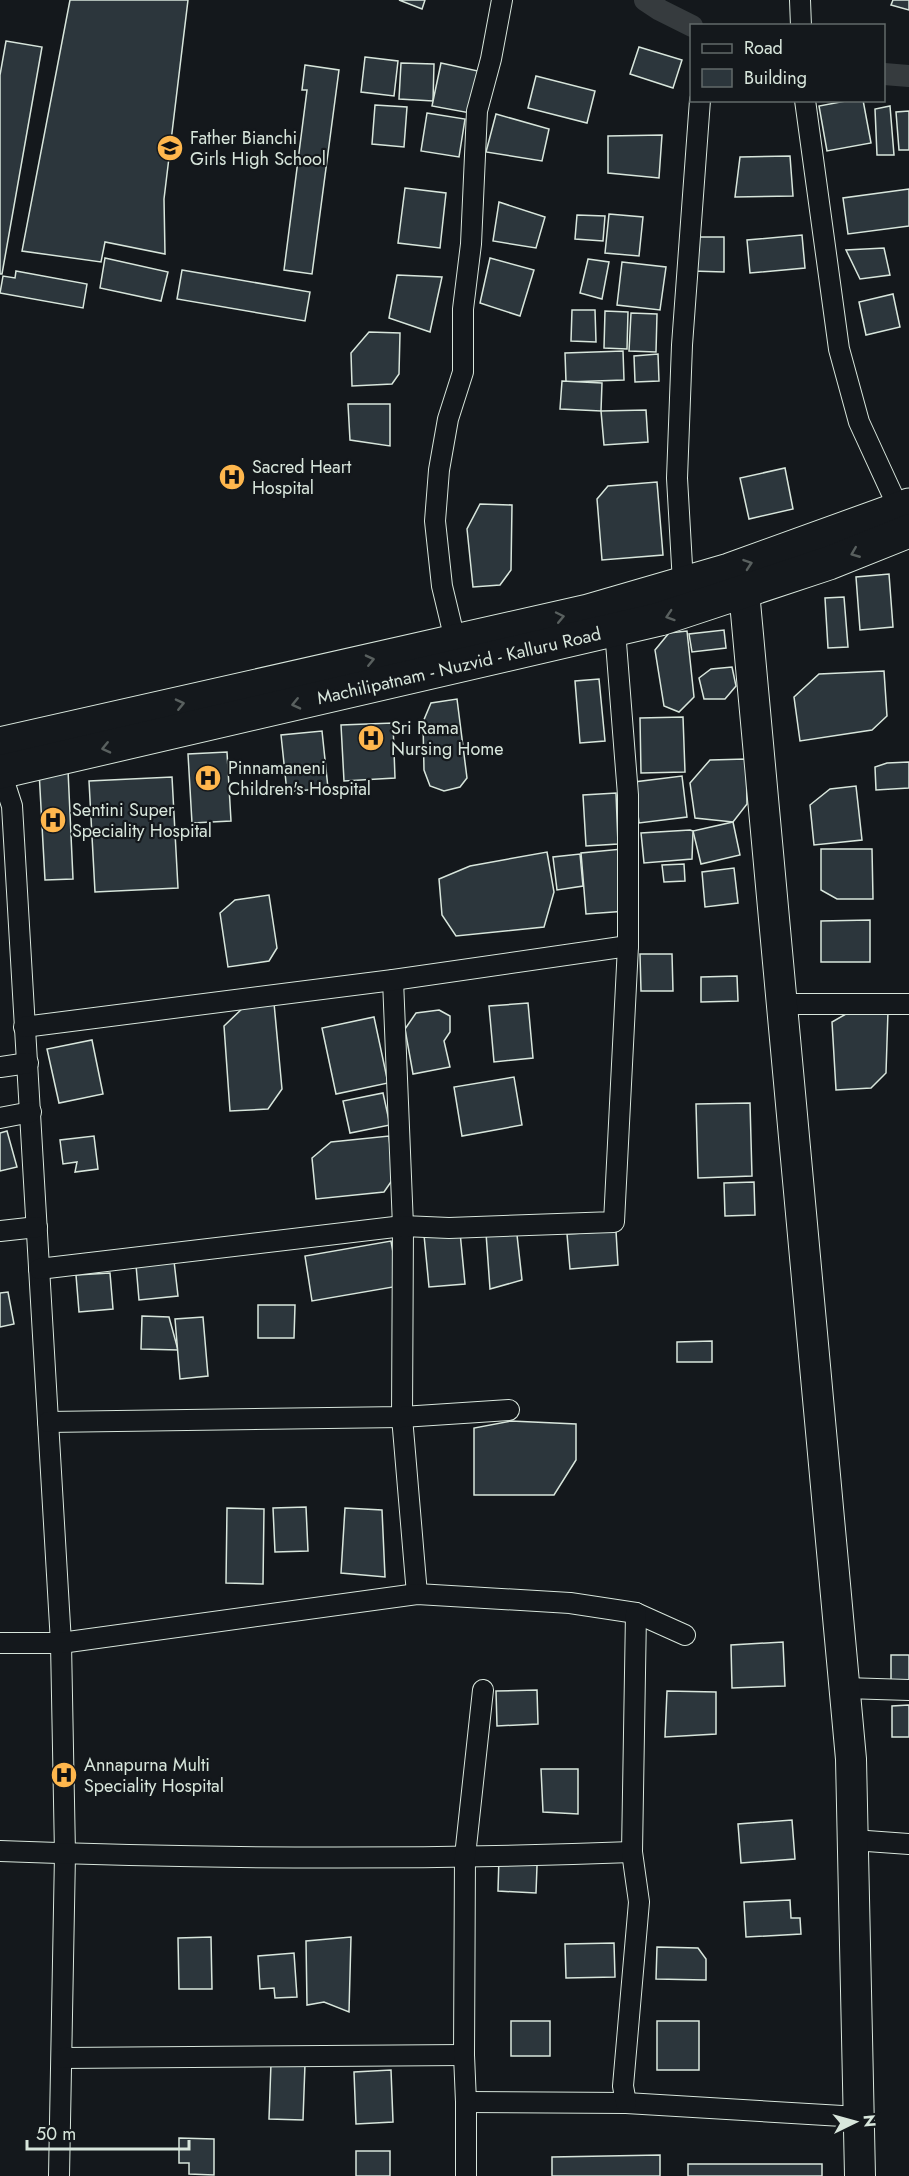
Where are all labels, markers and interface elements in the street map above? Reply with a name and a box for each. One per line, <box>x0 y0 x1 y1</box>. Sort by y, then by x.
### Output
legend <box>690 24 885 102</box>
text: Road <box>744 35 783 61</box>
text: Building <box>744 65 807 91</box>
place label: Father Bianchi Girls High School <box>190 125 326 172</box>
school or university icon: Father Bianchi Girls High School <box>155 133 185 163</box>
place label: Sacred Heart Hospital <box>252 454 352 501</box>
hospital icon: Sacred Heart Hospital <box>217 462 247 492</box>
one-way arrow <box>850 546 861 558</box>
one-way arrow <box>742 558 753 571</box>
one-way arrow <box>665 609 676 621</box>
one-way arrow <box>555 611 565 624</box>
street label: Machilipatnam - Nuzvid - Kalluru Road <box>315 621 603 711</box>
one-way arrow <box>365 654 375 667</box>
one-way arrow <box>292 696 302 709</box>
one-way arrow <box>175 699 185 712</box>
place label: Sri Rama Nursing Home <box>391 715 504 762</box>
hospital icon: Sri Rama Nursing Home <box>356 723 386 753</box>
one-way arrow <box>102 740 112 753</box>
place label: Pinnamaneni Children's Hospital <box>228 755 371 802</box>
hospital icon: Pinnamaneni Children's Hospital <box>193 763 223 793</box>
place label: Sentini Super Speciality Hospital <box>72 797 212 844</box>
hospital icon: Sentini Super Speciality Hospital <box>38 805 68 835</box>
place label: Annapurna Multi Speciality Hospital <box>84 1752 224 1799</box>
hospital icon: Annapurna Multi Speciality Hospital <box>49 1760 79 1790</box>
north arrow <box>825 2092 885 2152</box>
scale bar <box>27 2113 189 2151</box>
text: N <box>857 2113 881 2128</box>
text: 50 m <box>36 2121 76 2147</box>

